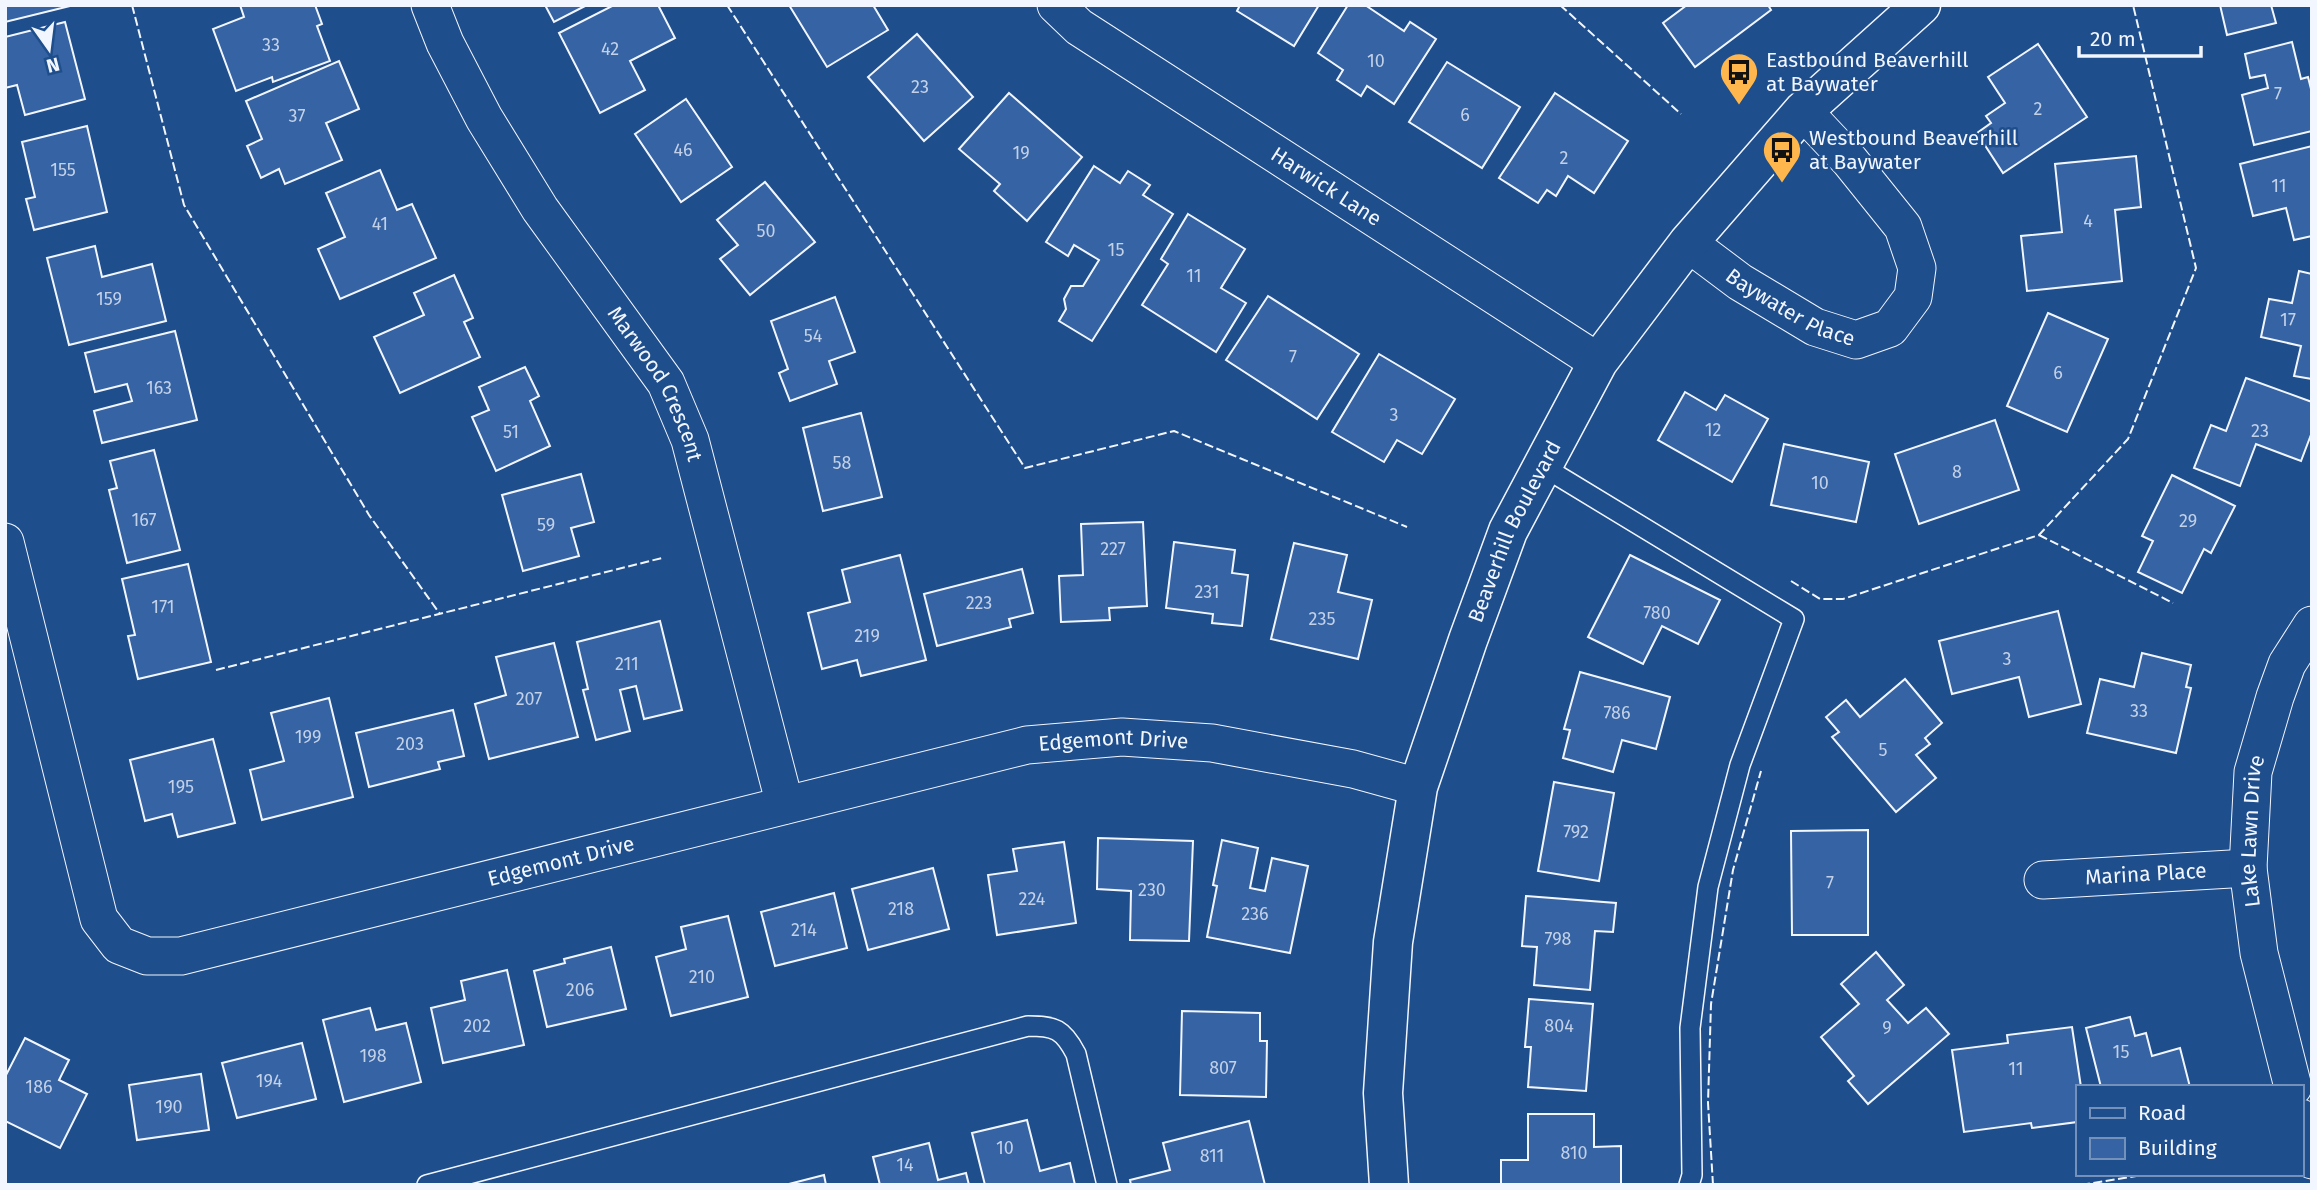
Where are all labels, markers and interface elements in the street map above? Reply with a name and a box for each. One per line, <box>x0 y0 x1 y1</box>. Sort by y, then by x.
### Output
north arrow <box>14 14 84 84</box>
scale bar <box>2079 14 2202 58</box>
text: 20 m <box>2090 26 2136 52</box>
house number: 33 <box>262 34 280 56</box>
house number: 42 <box>601 38 619 60</box>
place label: Eastbound Beaverhill at Baywater <box>1766 47 1968 97</box>
house number: 10 <box>1367 50 1385 72</box>
bus stop icon: Eastbound Beaverhill at Baywater <box>1718 51 1760 106</box>
text: N <box>44 52 62 78</box>
house number: 23 <box>911 76 929 98</box>
house number: 7 <box>2274 83 2282 105</box>
house number: 2 <box>2034 98 2043 120</box>
house number: 6 <box>1460 104 1470 126</box>
house number: 37 <box>289 105 305 127</box>
place label: Westbound Beaverhill at Baywater <box>1809 125 2018 175</box>
bus stop icon: Westbound Beaverhill at Baywater <box>1761 129 1803 184</box>
house number: 46 <box>673 139 693 161</box>
street label: Harwick Lane <box>1266 141 1386 232</box>
house number: 19 <box>1012 142 1030 164</box>
house number: 2 <box>1560 147 1569 169</box>
house number: 155 <box>50 159 76 181</box>
house number: 11 <box>2271 175 2287 197</box>
house number: 4 <box>2083 210 2093 232</box>
house number: 41 <box>372 213 388 235</box>
house number: 50 <box>756 220 776 242</box>
house number: 15 <box>1108 239 1124 261</box>
street label: Baywater Place <box>1720 263 1858 352</box>
house number: 11 <box>1186 265 1202 287</box>
house number: 159 <box>96 288 122 310</box>
street label: Marwood Crescent <box>602 301 708 464</box>
house number: 17 <box>2280 309 2296 331</box>
house number: 54 <box>804 325 823 347</box>
house number: 7 <box>1289 346 1297 368</box>
house number: 6 <box>2053 362 2063 384</box>
house number: 163 <box>146 377 172 399</box>
house number: 3 <box>1390 404 1398 426</box>
house number: 12 <box>1705 419 1721 441</box>
house number: 23 <box>2251 420 2269 442</box>
house number: 51 <box>503 421 519 443</box>
street label: Beaverhill Boulevard <box>1463 436 1567 626</box>
house number: 58 <box>833 452 852 474</box>
house number: 8 <box>1952 461 1962 483</box>
house number: 10 <box>1811 472 1829 494</box>
house number: 167 <box>132 509 156 531</box>
house number: 29 <box>2179 510 2197 532</box>
house number: 59 <box>537 514 555 536</box>
house number: 227 <box>1100 538 1126 560</box>
house number: 231 <box>1194 581 1220 603</box>
house number: 223 <box>966 592 992 614</box>
house number: 171 <box>151 596 175 618</box>
house number: 780 <box>1643 602 1671 624</box>
house number: 235 <box>1309 608 1335 630</box>
house number: 219 <box>854 625 880 647</box>
house number: 3 <box>2003 648 2011 670</box>
house number: 211 <box>615 653 639 675</box>
house number: 207 <box>516 688 542 710</box>
house number: 33 <box>2130 700 2148 722</box>
house number: 786 <box>1603 702 1631 724</box>
street label: Edgemont Drive <box>1037 724 1189 757</box>
house number: 199 <box>295 726 321 748</box>
house number: 203 <box>396 733 424 755</box>
house number: 5 <box>1878 739 1888 761</box>
street label: Lake Lawn Drive <box>2235 752 2270 909</box>
house number: 195 <box>168 776 194 798</box>
house number: 792 <box>1563 821 1589 843</box>
street label: Edgemont Drive <box>485 830 637 892</box>
street label: Marina Place <box>2084 857 2207 891</box>
house number: 7 <box>1826 872 1834 894</box>
house number: 230 <box>1138 879 1166 901</box>
house number: 224 <box>1019 888 1046 910</box>
house number: 218 <box>888 898 914 920</box>
house number: 236 <box>1241 903 1269 925</box>
house number: 214 <box>791 919 817 941</box>
house number: 798 <box>1544 928 1572 950</box>
house number: 210 <box>689 966 715 988</box>
house number: 206 <box>566 979 594 1001</box>
house number: 202 <box>463 1015 491 1037</box>
house number: 804 <box>1544 1015 1574 1037</box>
house number: 9 <box>1882 1017 1892 1039</box>
house number: 15 <box>2113 1041 2129 1063</box>
house number: 198 <box>359 1045 387 1067</box>
house number: 807 <box>1209 1057 1237 1079</box>
house number: 11 <box>2008 1058 2024 1080</box>
house number: 194 <box>256 1070 283 1092</box>
house number: 186 <box>25 1076 53 1098</box>
legend <box>2076 1085 2303 1176</box>
house number: 190 <box>155 1096 183 1118</box>
text: Road <box>2138 1100 2186 1126</box>
text: Building <box>2138 1135 2217 1161</box>
house number: 10 <box>996 1137 1014 1159</box>
house number: 810 <box>1560 1142 1588 1164</box>
house number: 811 <box>1200 1145 1224 1167</box>
house number: 14 <box>896 1154 914 1176</box>

